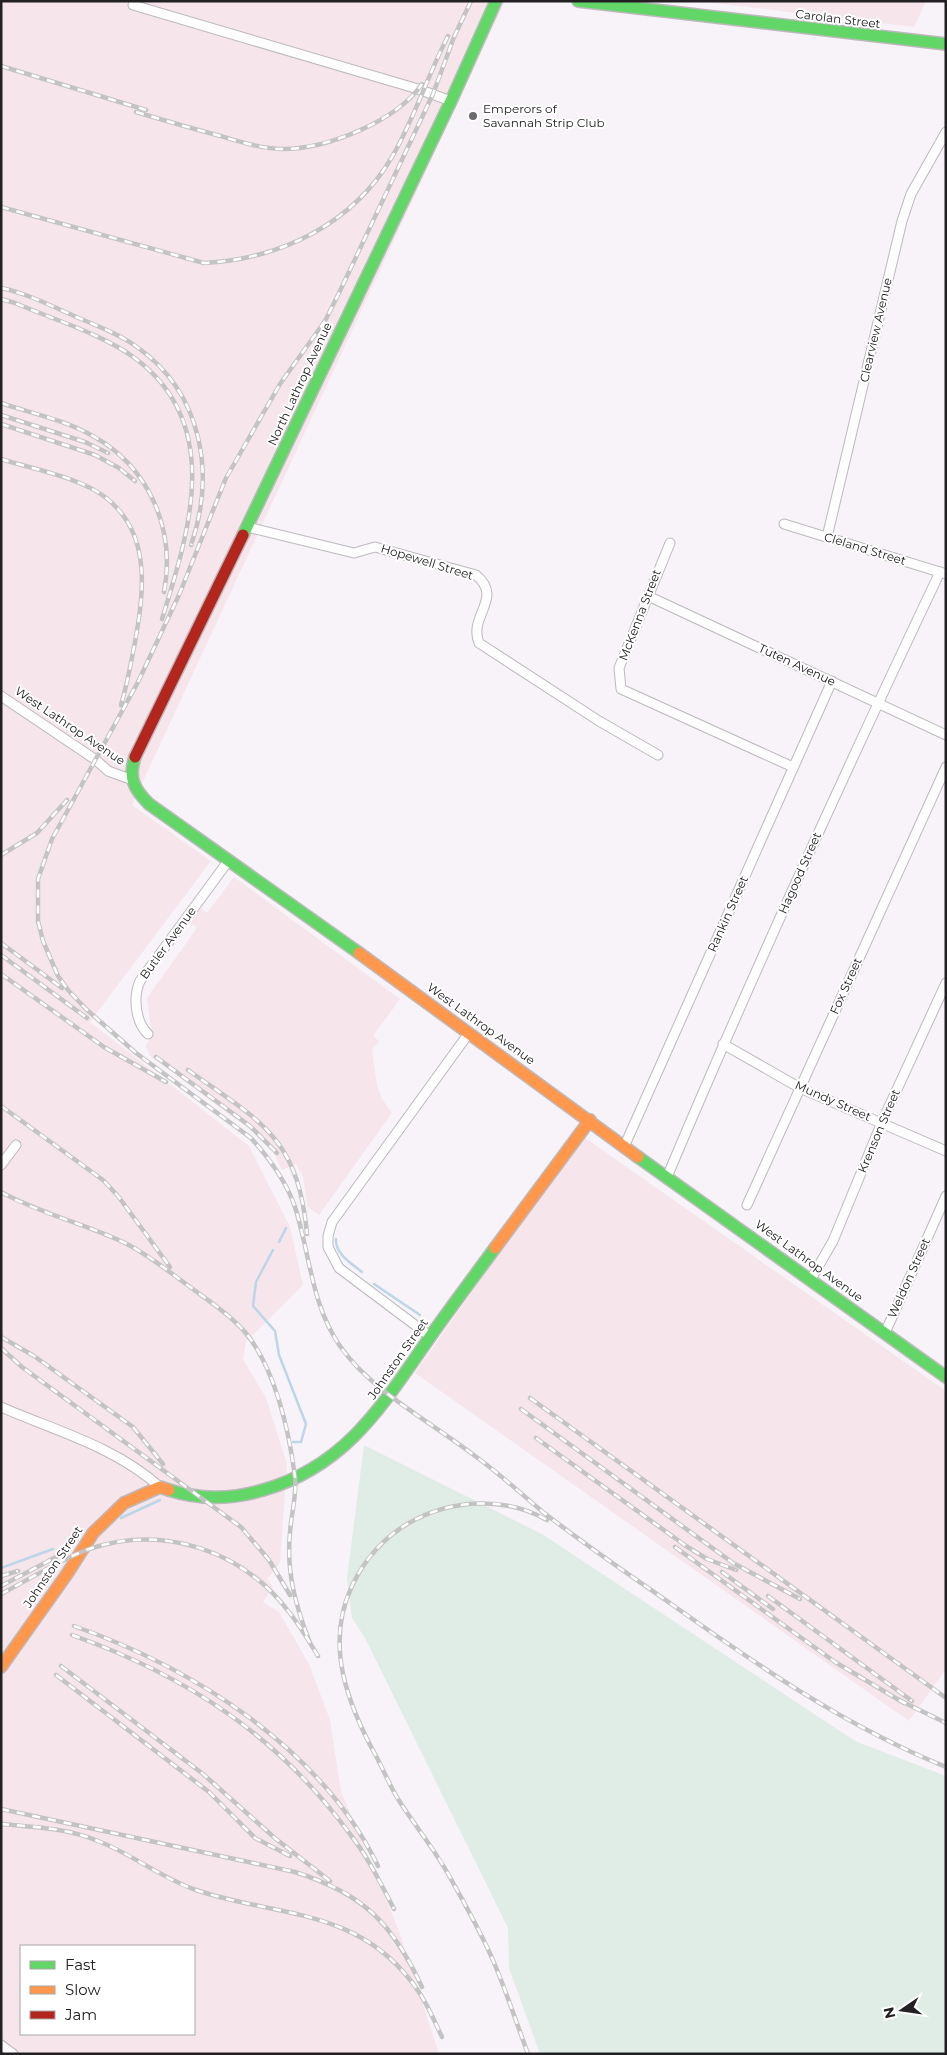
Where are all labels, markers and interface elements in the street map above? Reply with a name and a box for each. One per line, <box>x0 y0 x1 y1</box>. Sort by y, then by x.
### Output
street label: Carolan Street <box>795 6 882 31</box>
place label: Emperors of Savannah Strip Club <box>483 101 605 130</box>
marker: Emperors of Savannah Strip Club <box>467 110 479 122</box>
street label: Clearview Avenue <box>856 276 895 384</box>
street label: North Lathrop Avenue <box>264 320 335 448</box>
street label: Cleland Street <box>822 529 908 568</box>
street label: Hopewell Street <box>379 540 475 583</box>
street label: McKenna Street <box>615 567 664 663</box>
street label: Tuten Avenue <box>756 640 838 689</box>
street label: West Lathrop Avenue <box>12 683 128 768</box>
street label: Hagood Street <box>775 830 824 916</box>
street label: Rankin Street <box>704 873 751 954</box>
street label: Butler Avenue <box>136 904 199 982</box>
street label: Fox Street <box>826 955 865 1017</box>
street label: West Lathrop Avenue <box>424 979 538 1068</box>
street label: Mundy Street <box>793 1077 874 1124</box>
street label: Krenson Street <box>854 1087 903 1175</box>
street label: West Lathrop Avenue <box>752 1216 866 1305</box>
street label: Weldon Street <box>884 1235 933 1320</box>
street label: Johnston Street <box>364 1315 431 1403</box>
street label: Johnston Street <box>19 1523 86 1611</box>
legend <box>20 1945 195 2035</box>
text: Fast <box>65 1955 96 1974</box>
text: Slow <box>65 1980 101 1999</box>
north arrow <box>877 1985 927 2035</box>
text: Jam <box>64 2005 97 2024</box>
text: N <box>879 2005 899 2020</box>

